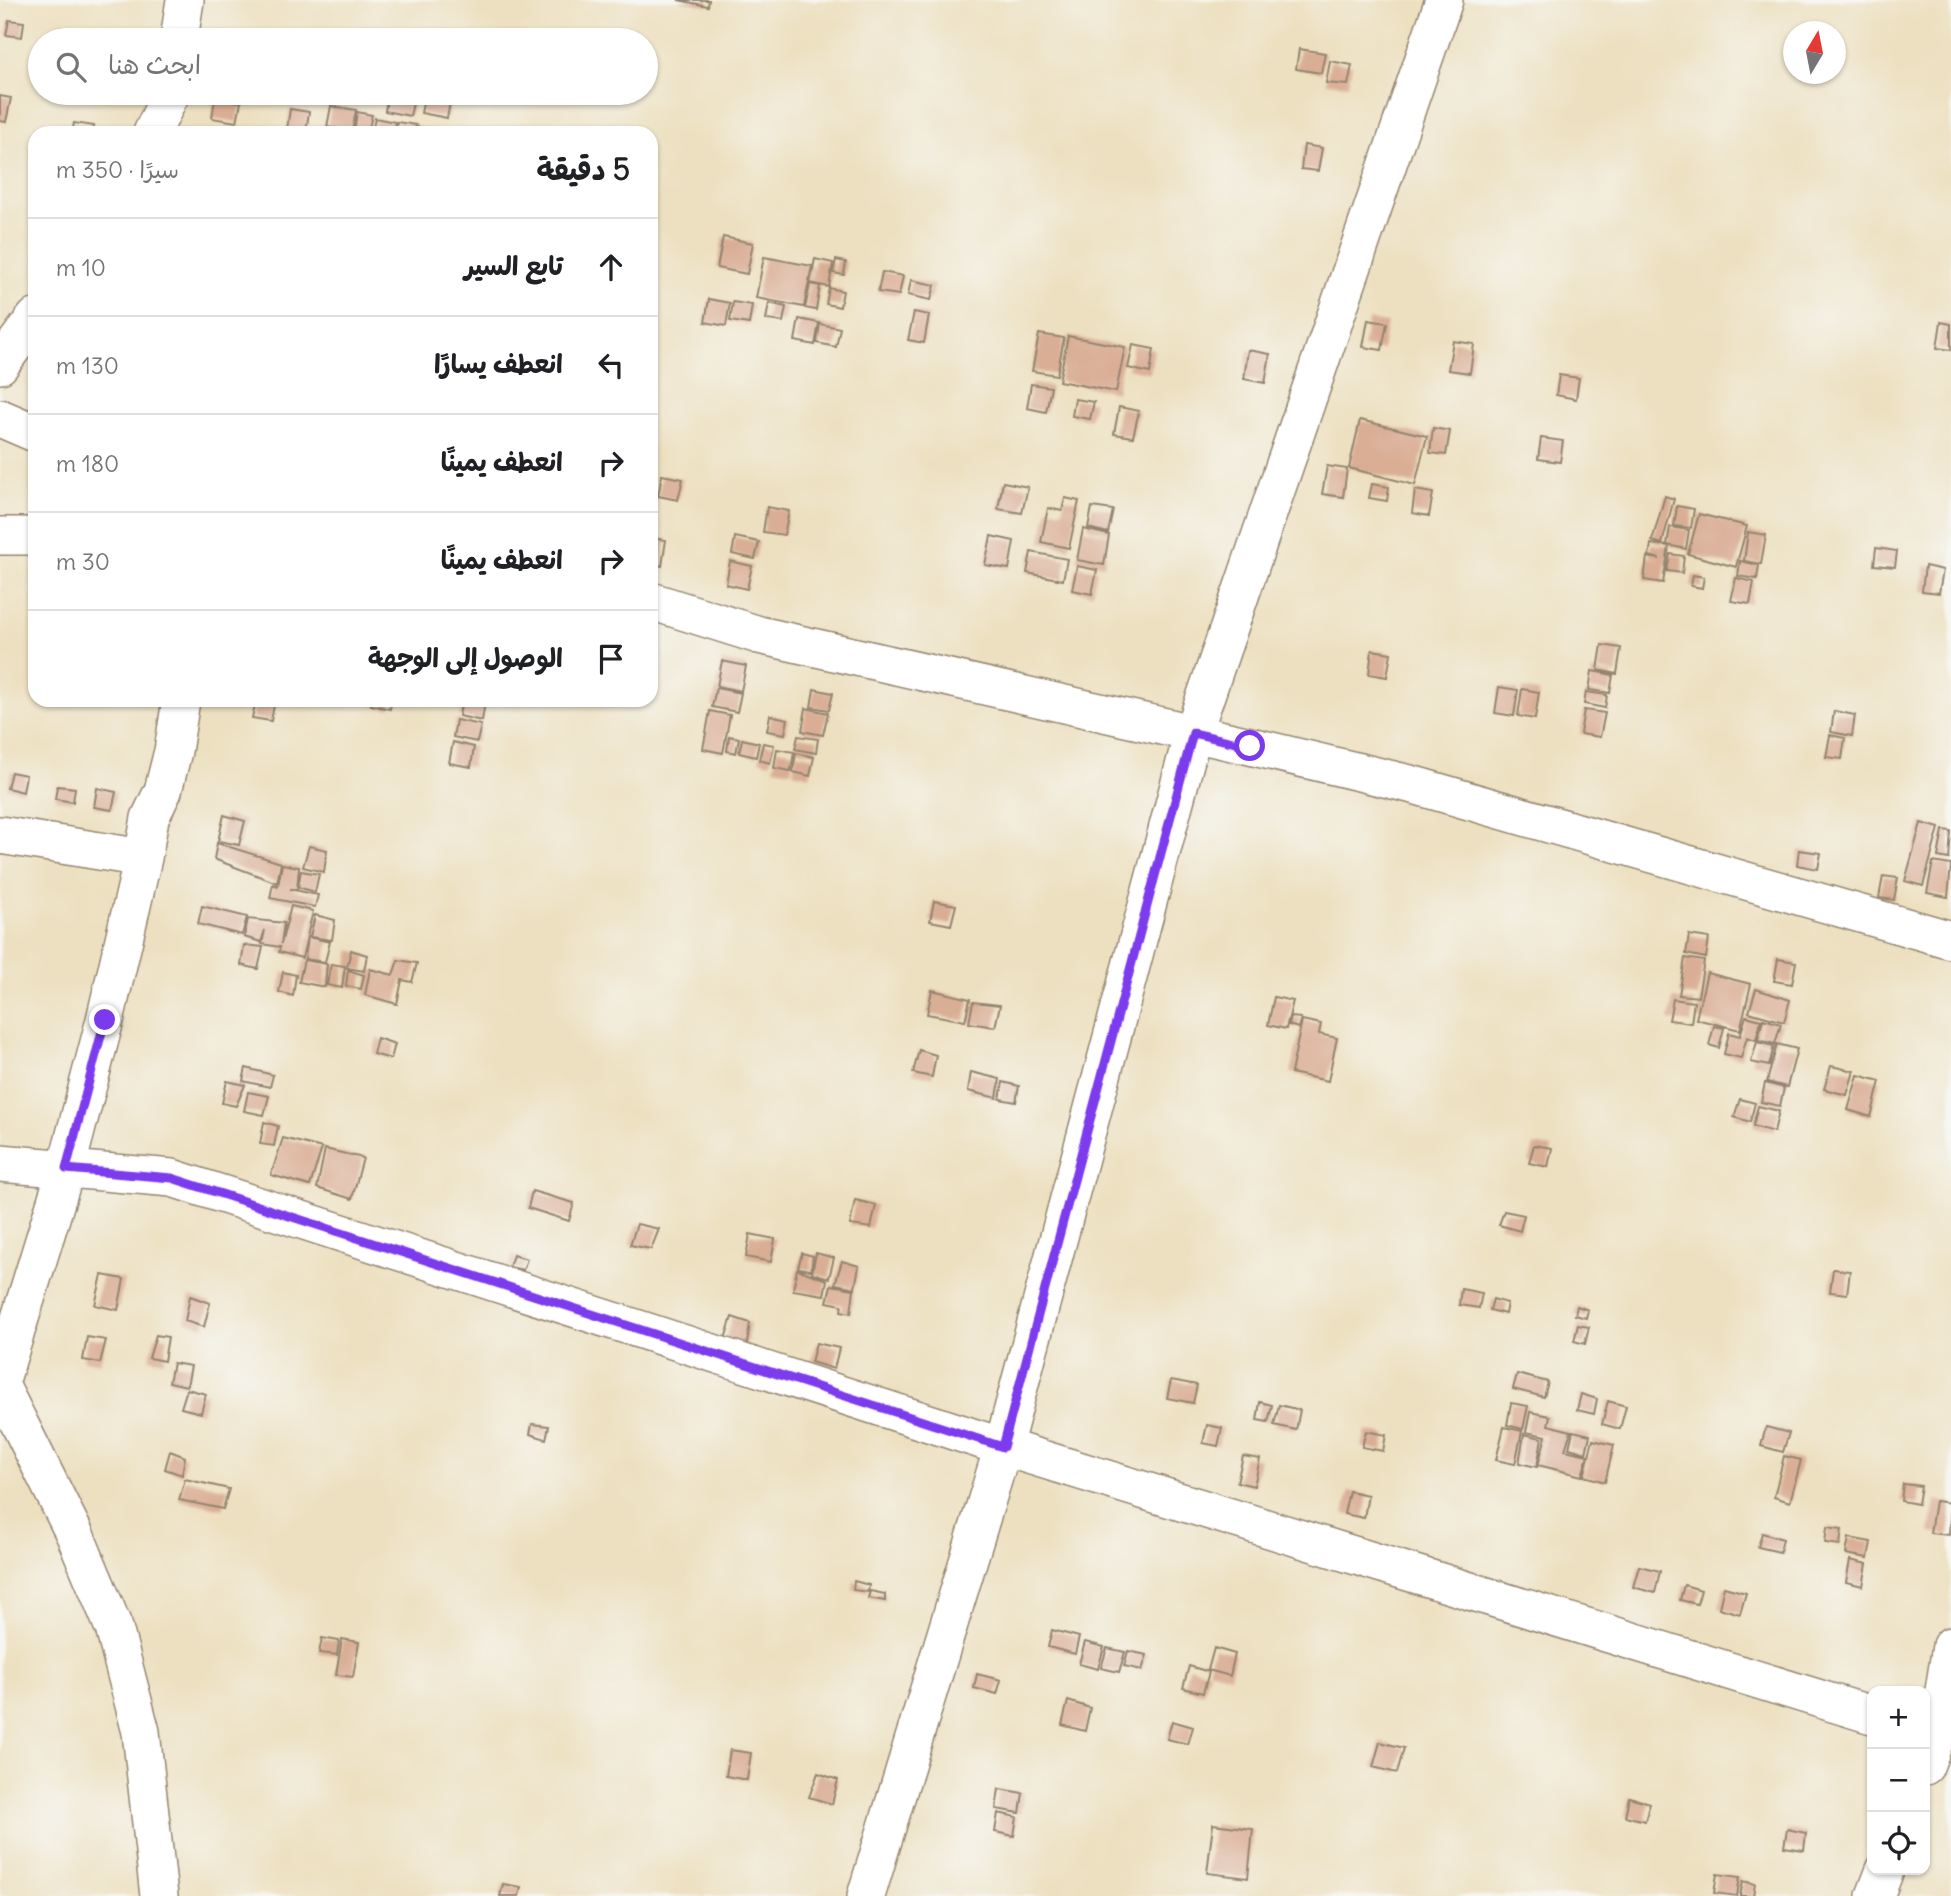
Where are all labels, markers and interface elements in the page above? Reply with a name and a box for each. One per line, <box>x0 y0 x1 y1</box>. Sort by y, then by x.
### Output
north arrow <box>1783 21 1846 84</box>
search box <box>28 28 658 105</box>
icon: search <box>52 48 90 86</box>
text: ابحث هنا <box>108 48 201 81</box>
text: 5 دقيقة <box>536 150 630 188</box>
text: سيرًا · 350 m <box>56 155 179 184</box>
icon: ahead <box>592 248 630 286</box>
text: تابع السير <box>464 249 563 282</box>
text: 10 m <box>56 253 106 282</box>
icon: left <box>592 346 630 384</box>
text: انعطف يسارًا <box>434 347 563 380</box>
text: 130 m <box>56 351 119 380</box>
icon: right <box>592 444 630 482</box>
text: انعطف يمينًا <box>441 445 563 478</box>
text: 180 m <box>56 449 119 478</box>
icon: right <box>592 542 630 580</box>
text: انعطف يمينًا <box>441 543 563 576</box>
text: 30 m <box>56 547 110 576</box>
icon: arrive <box>592 640 630 678</box>
text: الوصول إلى الوجهة <box>368 641 563 674</box>
route start <box>1234 730 1265 761</box>
route end <box>89 1004 120 1035</box>
map controls <box>1867 1686 1930 1875</box>
button: + <box>1867 1686 1930 1749</box>
button: − <box>1867 1749 1930 1812</box>
button: locate <box>1867 1812 1930 1875</box>

